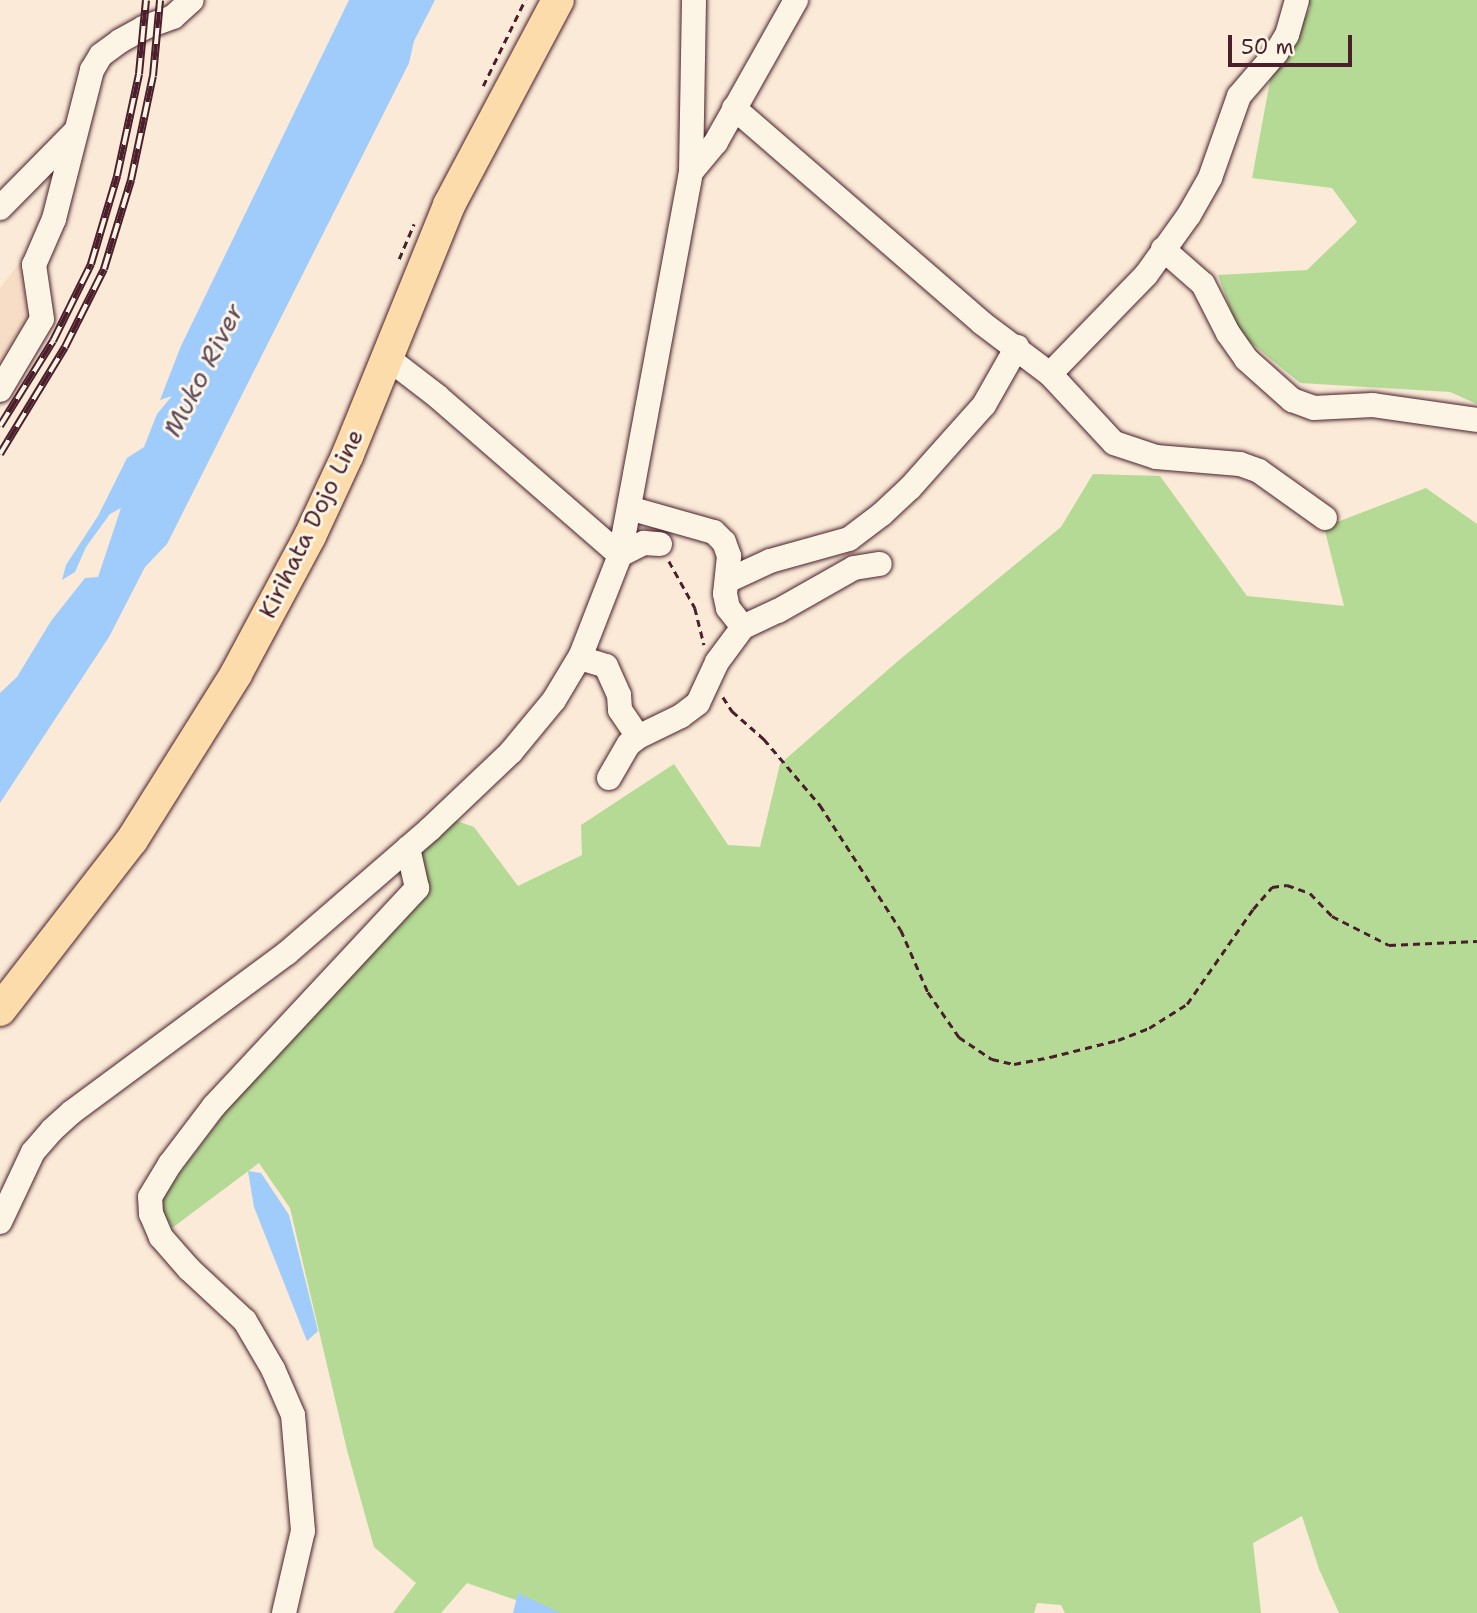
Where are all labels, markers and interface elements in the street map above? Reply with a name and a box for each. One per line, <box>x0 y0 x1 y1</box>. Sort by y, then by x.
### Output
scale bar <box>1232 21 1356 65</box>
text: 50 m <box>1241 33 1294 61</box>
water label: Muko River <box>156 298 250 442</box>
street label: Kirihata Dojo Line <box>254 425 370 623</box>

